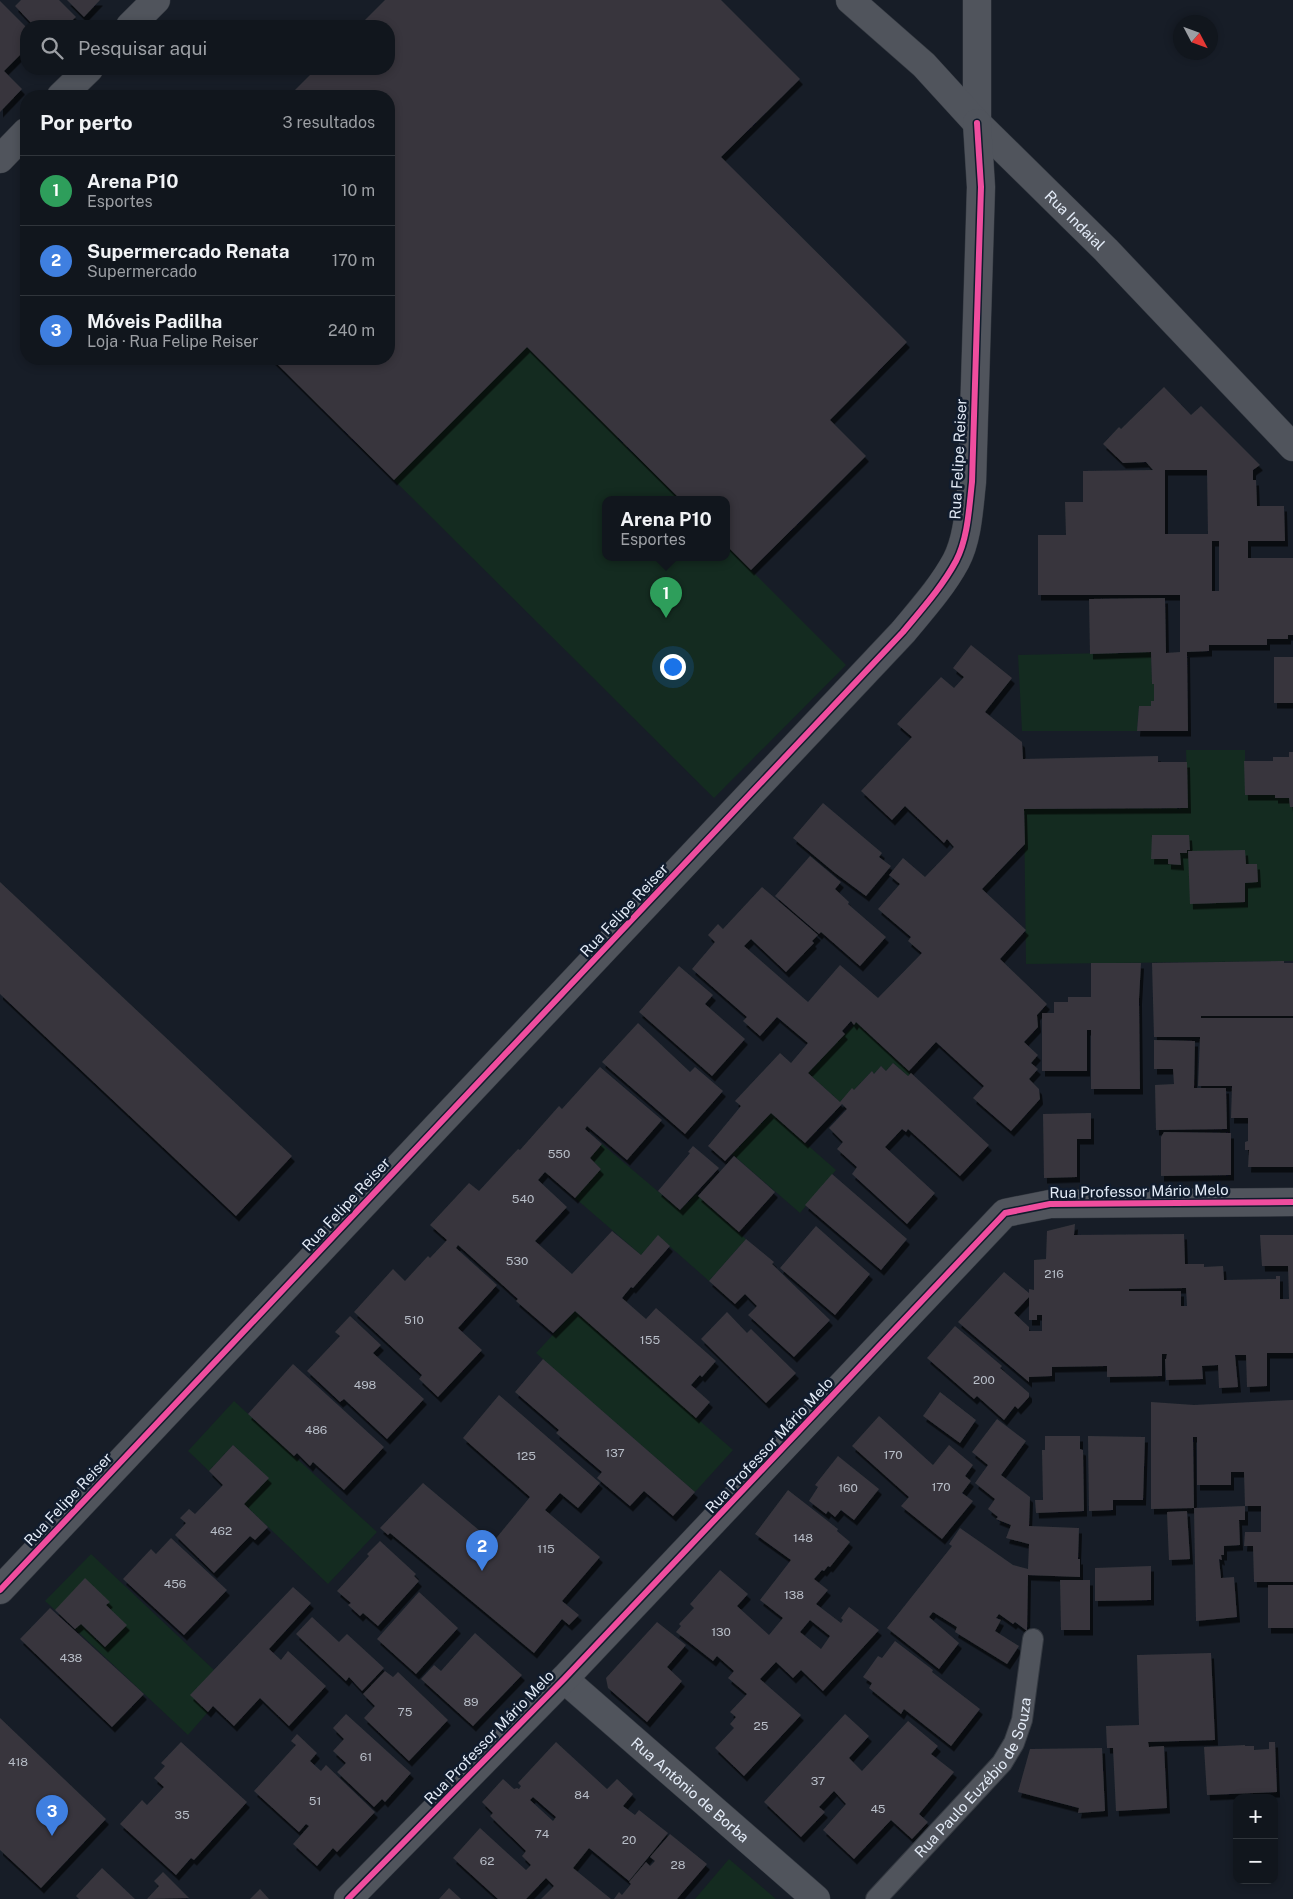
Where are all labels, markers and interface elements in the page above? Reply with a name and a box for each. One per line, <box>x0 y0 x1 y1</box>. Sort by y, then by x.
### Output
north arrow <box>1173 15 1218 60</box>
search box <box>20 20 395 75</box>
icon: search <box>38 34 66 62</box>
text: Pesquisar aqui <box>78 37 207 59</box>
text: Por perto <box>40 110 133 135</box>
text: 3 resultados <box>283 113 375 132</box>
text: Arena P10 <box>87 170 179 192</box>
text: 1 <box>53 181 59 200</box>
text: 10 m <box>341 181 375 200</box>
street label: Rua Indaial <box>1042 187 1109 253</box>
text: Esportes <box>87 192 153 211</box>
text: Supermercado Renata <box>87 240 290 262</box>
text: 2 <box>51 251 61 270</box>
text: 170 m <box>332 251 375 270</box>
text: Supermercado <box>87 262 197 281</box>
text: Móveis Padilha <box>87 310 222 332</box>
text: 3 <box>51 321 61 340</box>
text: 240 m <box>328 321 375 340</box>
text: Loja · Rua Felipe Reiser <box>87 332 259 351</box>
street label: Rua Felipe Reiser <box>946 398 970 520</box>
popup <box>602 496 730 561</box>
text: Arena P10 <box>620 508 712 530</box>
text: Esportes <box>620 530 686 549</box>
pin: 1 <box>650 577 682 618</box>
your location <box>660 654 686 680</box>
street label: Rua Felipe Reiser <box>576 860 672 960</box>
house number: 550 <box>548 1147 570 1161</box>
street label: Rua Felipe Reiser <box>298 1154 394 1254</box>
street label: Rua Professor Mário Melo <box>1049 1181 1229 1201</box>
house number: 540 <box>512 1192 534 1206</box>
house number: 530 <box>506 1254 528 1268</box>
house number: 216 <box>1044 1267 1064 1281</box>
house number: 510 <box>404 1313 424 1327</box>
house number: 155 <box>640 1333 660 1347</box>
house number: 200 <box>973 1373 995 1387</box>
street label: Rua Professor Mário Melo <box>702 1374 836 1516</box>
house number: 498 <box>354 1378 377 1392</box>
house number: 486 <box>305 1423 327 1437</box>
house number: 137 <box>605 1446 625 1460</box>
house number: 170 <box>883 1448 903 1462</box>
street label: Rua Felipe Reiser <box>20 1449 116 1549</box>
house number: 125 <box>516 1449 536 1463</box>
house number: 170 <box>931 1480 951 1494</box>
house number: 160 <box>838 1481 858 1495</box>
house number: 462 <box>210 1524 232 1538</box>
pin: 2 <box>466 1530 498 1571</box>
house number: 148 <box>793 1531 813 1545</box>
house number: 115 <box>537 1542 555 1556</box>
house number: 456 <box>164 1577 186 1591</box>
house number: 138 <box>784 1588 804 1602</box>
house number: 130 <box>711 1625 731 1639</box>
house number: 438 <box>60 1651 83 1665</box>
street label: Rua Professor Mário Melo <box>421 1667 557 1807</box>
house number: 89 <box>463 1695 479 1709</box>
street label: Rua Paulo Euzébio de Souza <box>911 1696 1033 1861</box>
house number: 75 <box>398 1705 413 1719</box>
house number: 25 <box>754 1719 769 1733</box>
street label: Rua Antônio de Borba <box>628 1734 753 1845</box>
house number: 61 <box>360 1750 372 1764</box>
house number: 418 <box>8 1755 28 1769</box>
house number: 37 <box>811 1774 825 1788</box>
house number: 84 <box>574 1788 590 1802</box>
house number: 51 <box>309 1794 321 1808</box>
map controls <box>1233 1794 1278 1884</box>
button: + <box>1233 1794 1278 1839</box>
pin: 3 <box>36 1795 68 1836</box>
house number: 45 <box>870 1802 886 1816</box>
house number: 35 <box>174 1808 190 1822</box>
house number: 74 <box>535 1827 550 1841</box>
house number: 20 <box>622 1833 636 1847</box>
button: − <box>1233 1839 1278 1884</box>
house number: 62 <box>480 1854 494 1868</box>
house number: 28 <box>671 1858 686 1872</box>

